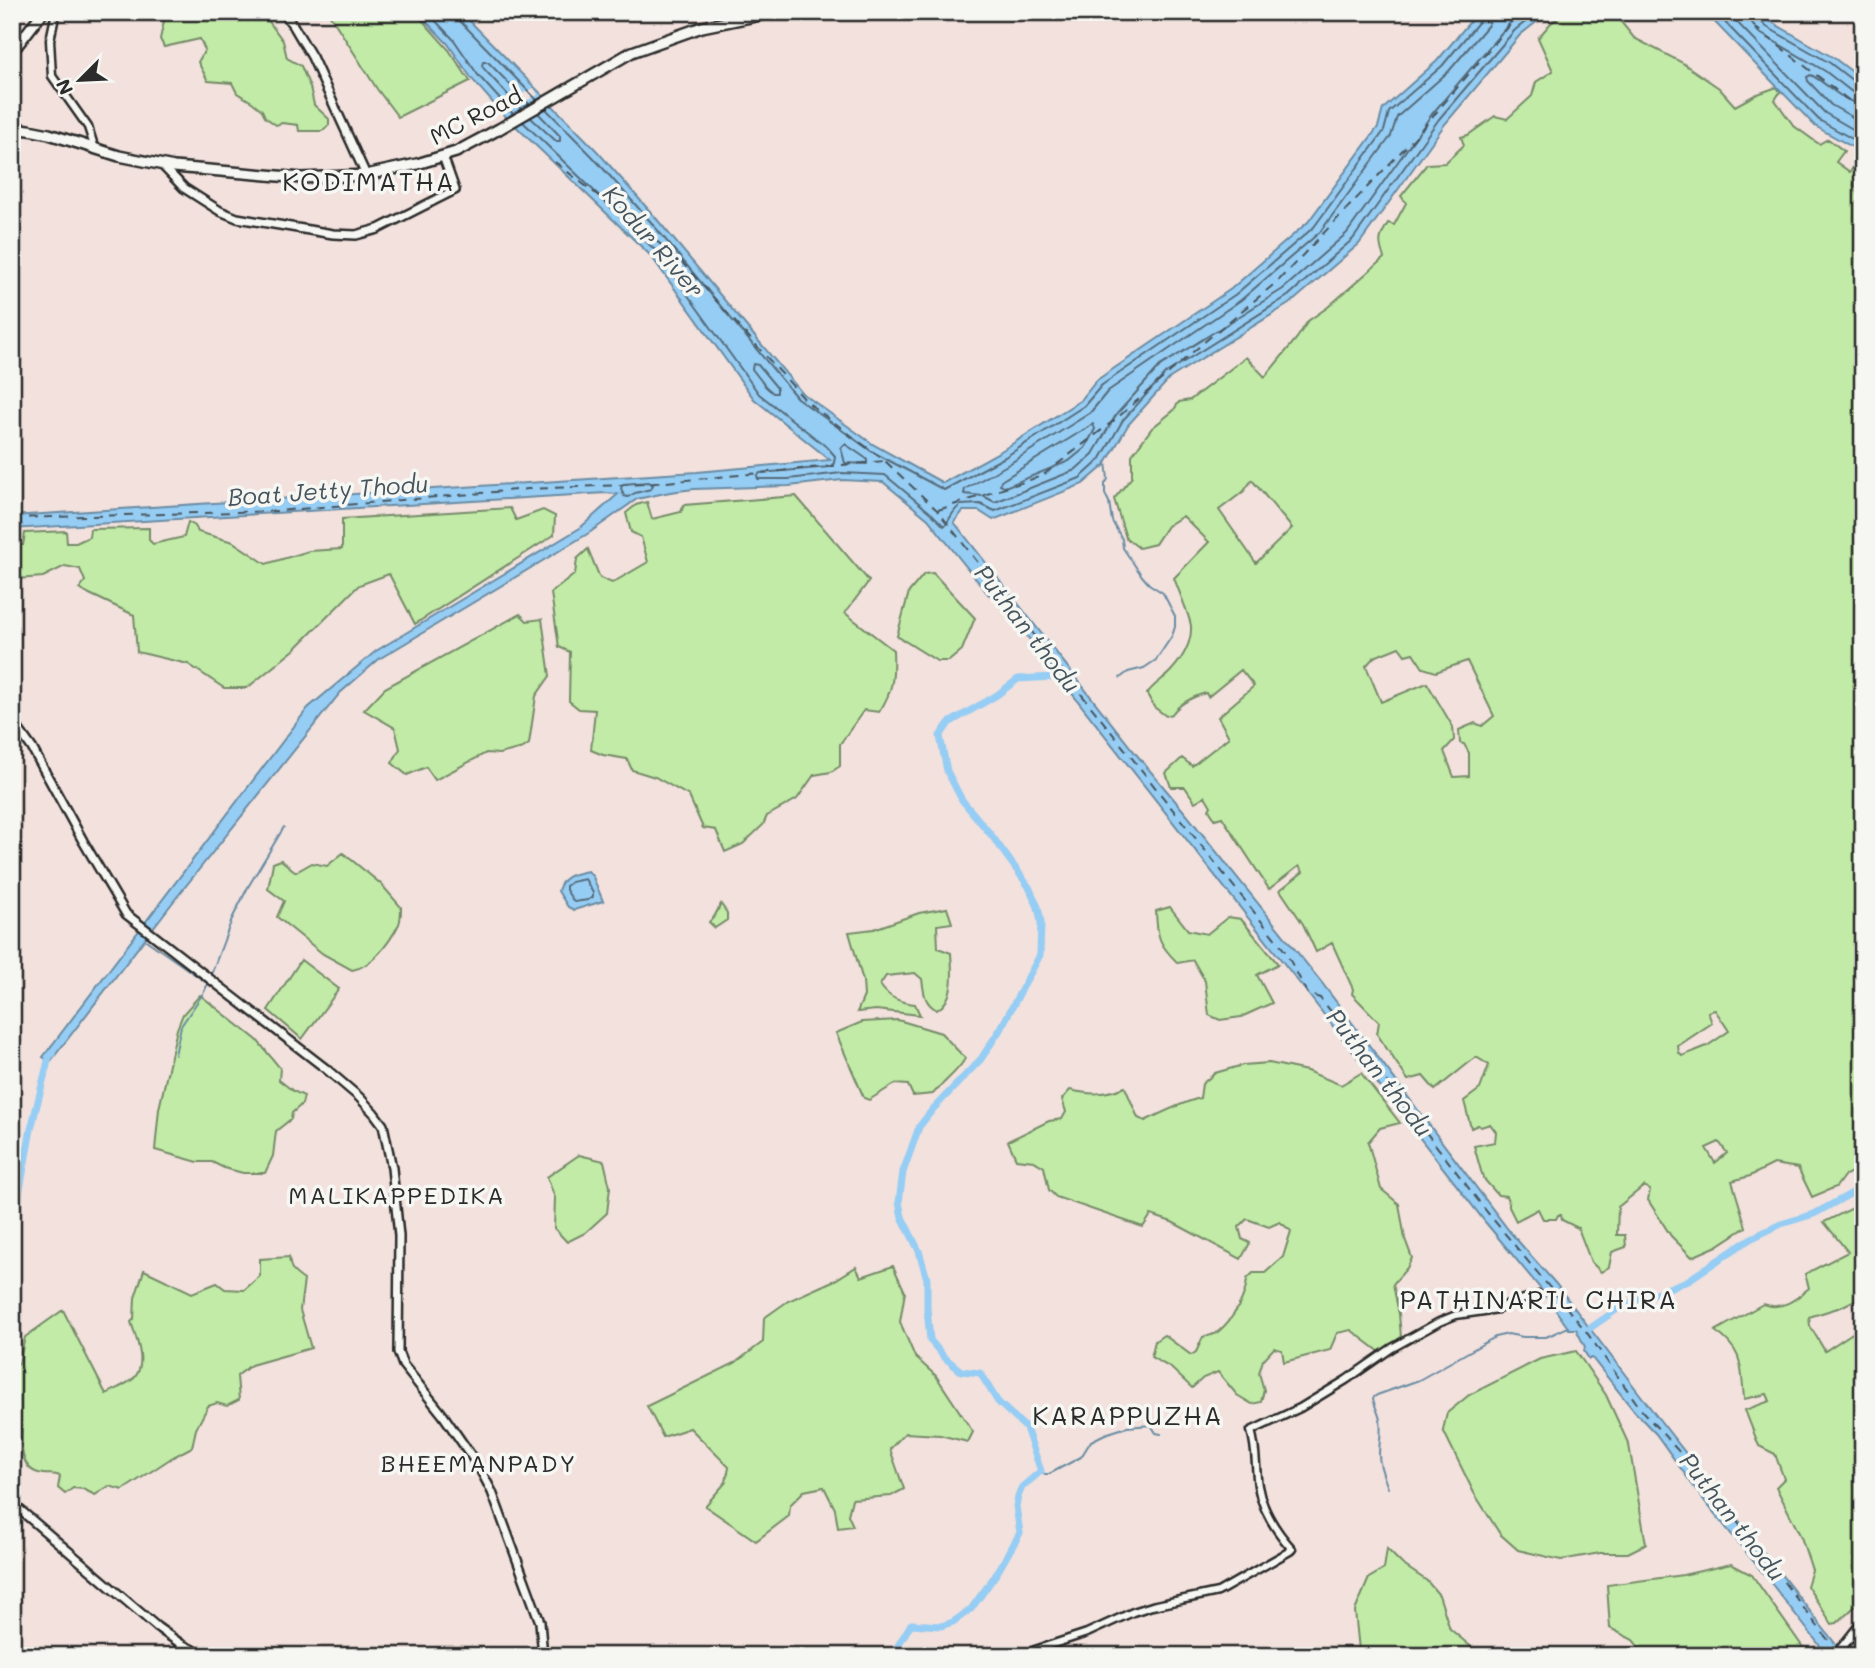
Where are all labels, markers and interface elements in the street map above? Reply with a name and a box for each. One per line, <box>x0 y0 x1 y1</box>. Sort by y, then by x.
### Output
north arrow <box>46 46 116 116</box>
text: N <box>50 75 78 99</box>
street label: MC Road <box>424 79 527 151</box>
district label: KODIMATHA <box>282 164 456 198</box>
water label: Kodur River <box>597 178 711 304</box>
water label: Boat Jetty Thodu <box>226 467 429 512</box>
water label: Puthan thodu <box>968 558 1088 698</box>
water label: Puthan thodu <box>1320 1002 1440 1142</box>
district label: MALIKAPPEDIKA <box>288 1179 506 1210</box>
district label: PATHINARIL CHIRA <box>1400 1282 1678 1316</box>
district label: KARAPPUZHA <box>1032 1398 1224 1432</box>
water label: Puthan thodu <box>1673 1446 1793 1586</box>
district label: BHEEMANPADY <box>381 1447 577 1478</box>

